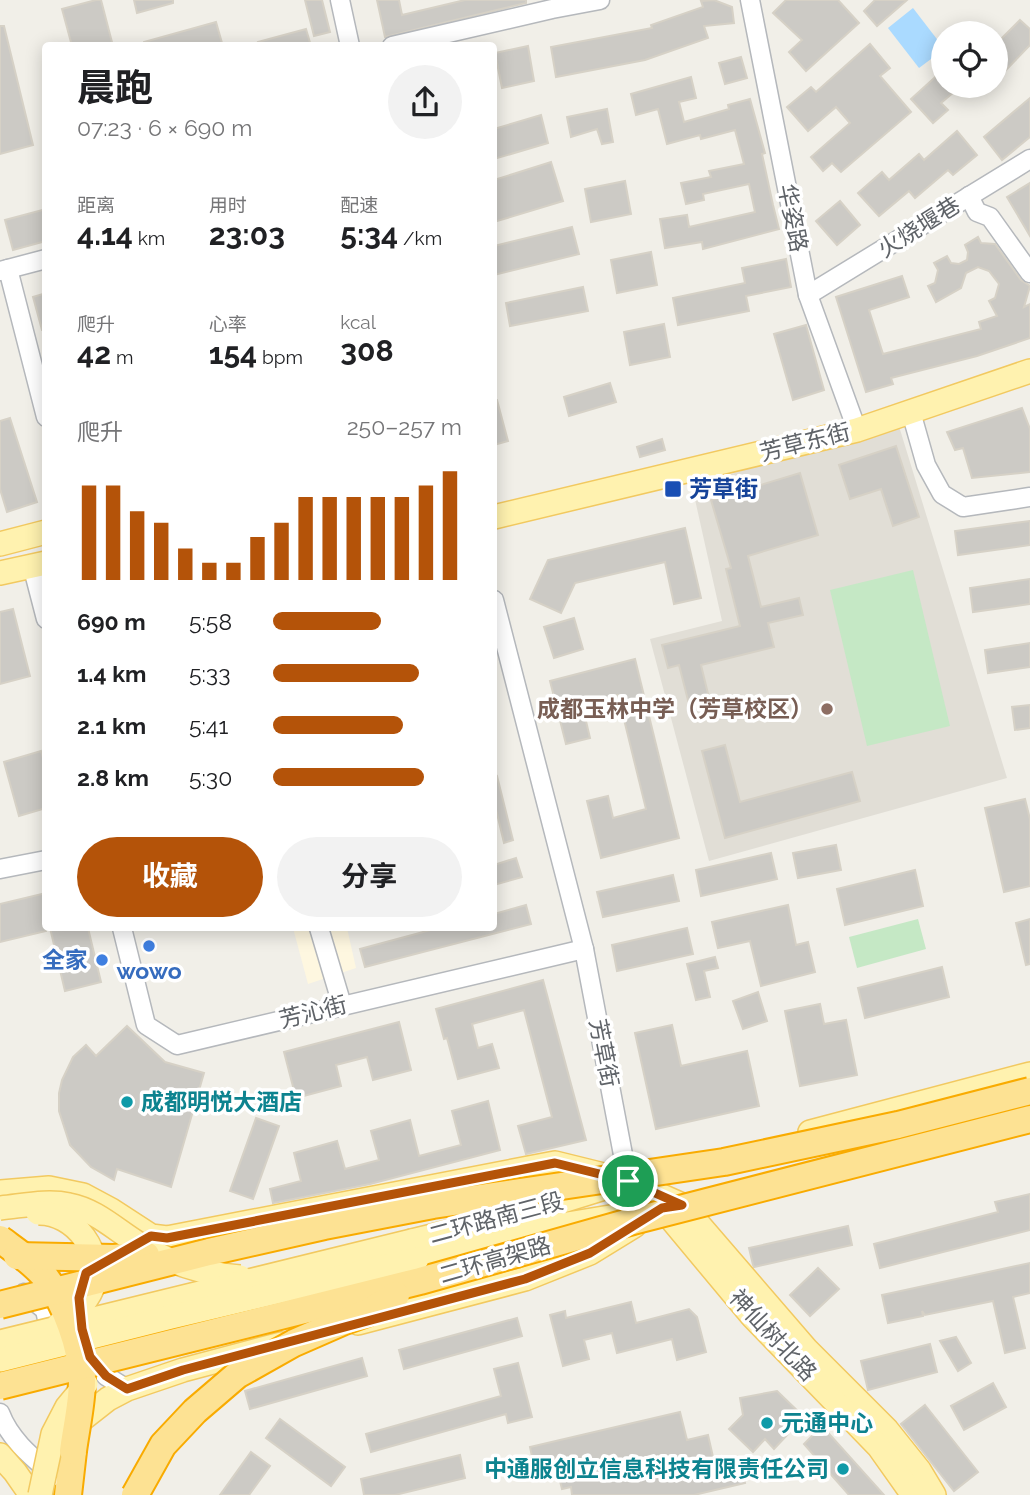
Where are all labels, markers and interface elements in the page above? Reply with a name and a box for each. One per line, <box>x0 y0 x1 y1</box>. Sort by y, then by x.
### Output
map controls <box>931 21 1008 98</box>
button: locate <box>931 21 1008 98</box>
text: 晨跑 <box>77 65 153 110</box>
button: share <box>388 65 462 139</box>
text: 07:23 · 6 × 690 m <box>77 114 252 141</box>
street label: 华姿路 <box>774 181 813 254</box>
street label: 火烧堰巷 <box>873 191 965 262</box>
text: 距离 <box>77 194 115 216</box>
text: 用时 <box>209 194 247 216</box>
text: 配速 <box>340 194 378 216</box>
text: 4.14 <box>77 217 133 252</box>
text: 23:03 <box>209 217 285 252</box>
text: 5:34 <box>340 217 398 252</box>
text: km <box>133 227 165 249</box>
text: /km <box>398 227 442 249</box>
text: kcal <box>340 311 376 333</box>
text: 爬升 <box>77 313 115 335</box>
text: 心率 <box>209 313 247 335</box>
text: 308 <box>340 333 394 368</box>
text: 42 <box>77 336 111 371</box>
text: 154 <box>209 336 257 371</box>
text: m <box>111 346 133 368</box>
text: bpm <box>257 346 303 368</box>
text: 250–257 m <box>347 413 462 440</box>
street label: 芳草东街 <box>757 417 853 466</box>
text: 爬升 <box>77 418 123 445</box>
place label: 芳草街 <box>689 475 758 502</box>
marker: 芳草街 <box>663 479 683 499</box>
text: 690 m <box>77 608 146 635</box>
text: 5:58 <box>189 608 232 635</box>
text: 1.4 km <box>77 660 146 687</box>
text: 5:33 <box>189 660 230 687</box>
place label: 成都玉林中学（芳草校区） <box>537 695 813 722</box>
marker: 成都玉林中学（芳草校区） <box>819 701 835 717</box>
text: 2.1 km <box>77 712 146 739</box>
text: 5:41 <box>189 712 228 739</box>
text: 2.8 km <box>77 764 149 791</box>
text: 5:30 <box>189 764 232 791</box>
button: 收藏 <box>77 837 263 917</box>
button: 分享 <box>277 837 462 917</box>
marker: wowo <box>141 938 157 954</box>
place label: 全家 <box>42 946 88 973</box>
marker: 全家 <box>94 952 110 968</box>
place label: wowo <box>116 957 182 984</box>
street label: 芳沁街 <box>276 990 350 1033</box>
street label: 芳草街 <box>585 1016 624 1089</box>
place label: 成都明悦大酒店 <box>141 1088 302 1115</box>
marker: 成都明悦大酒店 <box>119 1094 135 1110</box>
pin <box>598 1151 658 1211</box>
icon: arrive <box>609 1162 647 1200</box>
street label: 二环路南三段 <box>426 1187 566 1248</box>
street label: 二环高架路 <box>436 1231 554 1288</box>
street label: 神仙树北路 <box>724 1283 822 1386</box>
place label: 元通中心 <box>781 1409 873 1436</box>
marker: 元通中心 <box>759 1415 775 1431</box>
place label: 中通服创立信息科技有限责任公司 <box>484 1455 829 1482</box>
marker: 中通服创立信息科技有限责任公司 <box>835 1461 851 1477</box>

